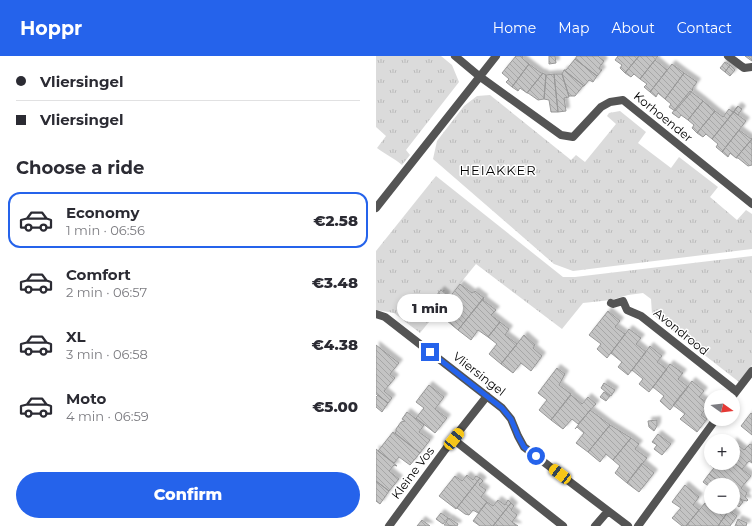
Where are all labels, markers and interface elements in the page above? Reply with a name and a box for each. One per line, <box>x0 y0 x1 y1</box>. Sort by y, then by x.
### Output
text: Hoppr <box>20 17 82 40</box>
text: Home <box>493 19 536 37</box>
text: Map <box>558 19 589 37</box>
text: About <box>611 19 655 37</box>
text: Contact <box>677 19 732 37</box>
text: Vliersingel <box>40 72 123 91</box>
street label: Korhoender <box>631 88 696 145</box>
text: Vliersingel <box>40 110 123 129</box>
text: Choose a ride <box>16 157 144 179</box>
district label: HEIAKKER <box>459 162 537 178</box>
icon: car <box>18 202 54 238</box>
text: Economy <box>66 203 139 222</box>
text: €2.58 <box>313 211 358 230</box>
text: 1 min · 06:56 <box>66 222 145 238</box>
icon: car <box>18 264 54 300</box>
text: Comfort <box>66 265 131 284</box>
text: €3.48 <box>312 273 358 292</box>
text: 2 min · 06:57 <box>66 284 147 300</box>
callout: 1 min <box>397 294 463 322</box>
text: 1 min <box>412 300 448 316</box>
street label: Avondrood <box>651 305 712 358</box>
icon: car <box>18 326 54 362</box>
text: XL <box>66 327 85 346</box>
text: €4.38 <box>312 335 358 354</box>
route end <box>421 343 439 361</box>
text: 3 min · 06:58 <box>66 346 148 362</box>
street label: Vliersingel <box>450 348 509 399</box>
icon: car <box>18 388 54 424</box>
text: Moto <box>66 389 106 408</box>
north arrow <box>704 390 740 426</box>
map controls <box>704 390 740 514</box>
text: €5.00 <box>312 397 358 416</box>
text: 4 min · 06:59 <box>66 408 149 424</box>
car <box>442 426 466 452</box>
button: + <box>704 434 740 470</box>
street label: Kleine Vos <box>388 443 437 502</box>
route start <box>527 447 545 465</box>
car <box>547 462 573 486</box>
button: Confirm <box>16 472 360 518</box>
button: − <box>704 478 740 514</box>

